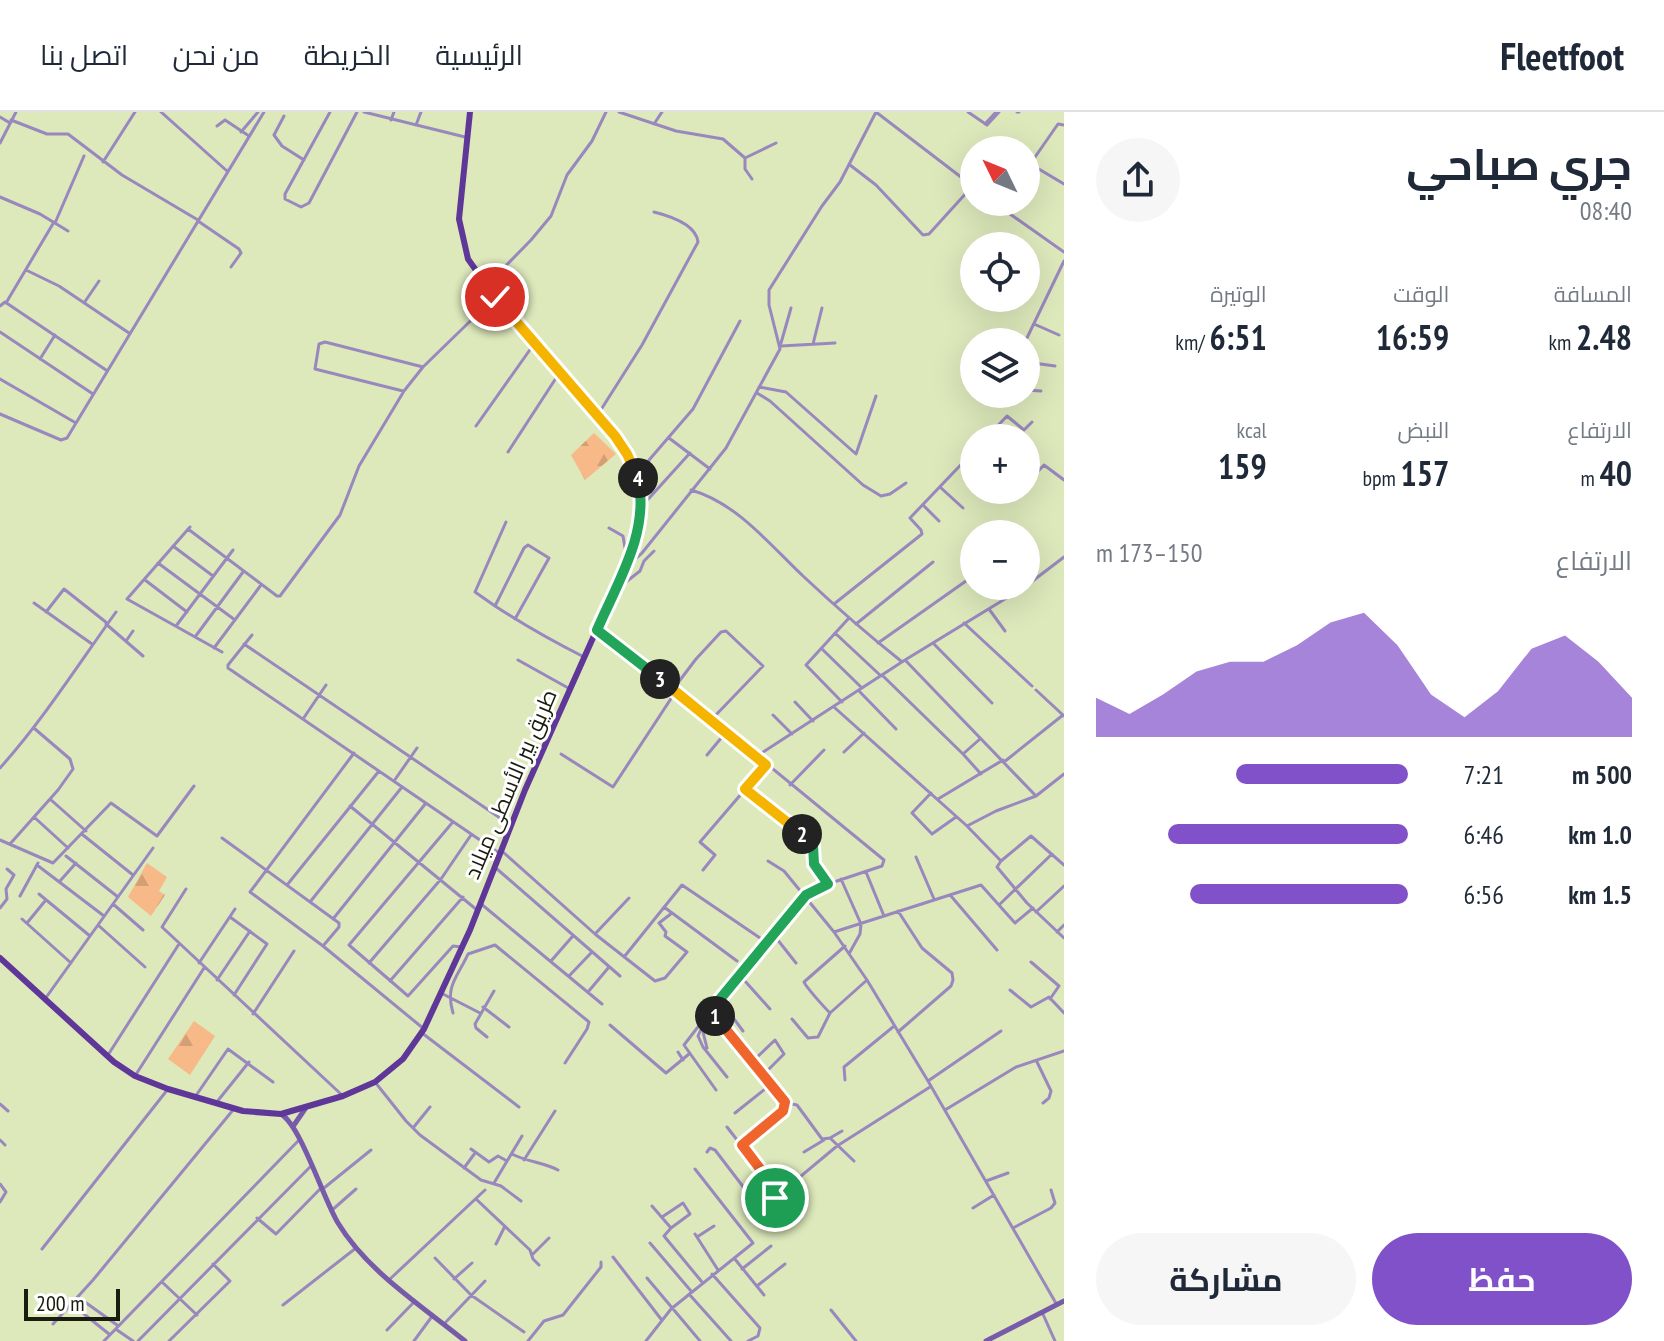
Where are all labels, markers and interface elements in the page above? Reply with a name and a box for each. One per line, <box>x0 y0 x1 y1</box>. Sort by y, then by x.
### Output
text: Fleetfoot <box>1500 31 1624 80</box>
text: اتصل بنا <box>40 36 128 73</box>
text: من نحن <box>172 36 260 73</box>
text: الخريطة <box>304 36 391 73</box>
text: الرئيسية <box>435 36 523 73</box>
text: جري صباحي <box>1406 135 1632 192</box>
north arrow <box>960 136 1040 216</box>
map controls <box>960 136 1040 600</box>
button: share <box>1096 138 1180 222</box>
text: 08:40 <box>1580 194 1632 227</box>
button: locate <box>960 232 1040 312</box>
pin <box>461 263 529 331</box>
icon: check <box>473 275 517 319</box>
text: الوتيرة <box>1210 280 1267 308</box>
text: الوقت <box>1393 280 1449 308</box>
text: المسافة <box>1554 280 1632 308</box>
text: 6:51 <box>1209 315 1267 359</box>
text: 16:59 <box>1376 315 1449 359</box>
text: 2.48 <box>1576 315 1632 359</box>
button: layers <box>960 328 1040 408</box>
text: /km <box>1175 328 1209 356</box>
text: km <box>1549 328 1576 356</box>
text: kcal <box>1237 416 1267 444</box>
text: النبض <box>1398 416 1449 444</box>
text: الارتفاع <box>1568 416 1632 444</box>
button: + <box>960 424 1040 504</box>
text: 159 <box>1218 444 1267 488</box>
text: 157 <box>1401 451 1449 495</box>
text: 40 <box>1599 451 1632 495</box>
pin: 4 <box>618 458 658 498</box>
text: 4 <box>633 464 643 492</box>
text: bpm <box>1362 464 1401 492</box>
text: m <box>1580 464 1599 492</box>
button: − <box>960 520 1040 600</box>
text: 150–173 m <box>1096 536 1202 569</box>
text: الارتفاع <box>1556 544 1632 577</box>
pin: 3 <box>640 659 680 699</box>
text: 3 <box>655 665 665 693</box>
street label: طريق بير الأسطى ميلاد <box>457 685 563 883</box>
text: 7:21 <box>1464 758 1504 791</box>
text: 500 m <box>1572 758 1632 791</box>
pin: 2 <box>782 814 822 854</box>
text: 6:46 <box>1464 818 1504 851</box>
text: 1.0 km <box>1568 818 1632 851</box>
text: 2 <box>797 820 807 848</box>
text: 6:56 <box>1464 878 1504 911</box>
text: 1.5 km <box>1568 878 1632 911</box>
pin: 1 <box>695 996 735 1036</box>
text: 1 <box>710 1002 720 1030</box>
pin <box>741 1164 809 1232</box>
icon: arrive <box>753 1176 797 1220</box>
button: مشاركة <box>1096 1233 1356 1325</box>
button: حفظ <box>1372 1233 1632 1325</box>
scale bar <box>24 1285 120 1321</box>
text: 200 m <box>36 1289 85 1317</box>

